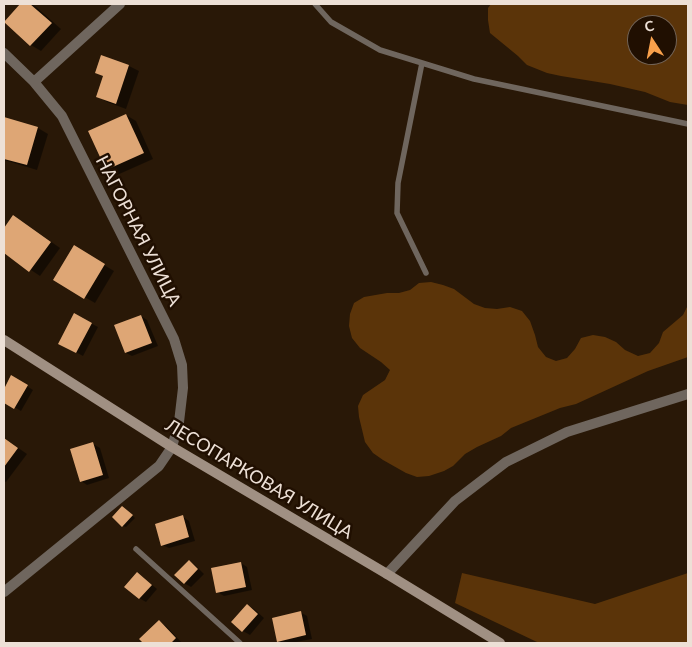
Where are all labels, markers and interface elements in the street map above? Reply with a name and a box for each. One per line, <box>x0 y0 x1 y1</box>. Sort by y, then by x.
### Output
north arrow <box>627 15 677 65</box>
text: С <box>643 17 655 35</box>
street label: НАГОРНАЯ УЛИЦА <box>91 152 185 310</box>
street label: ЛЕСОПАРКОВАЯ УЛИЦА <box>161 414 357 544</box>

